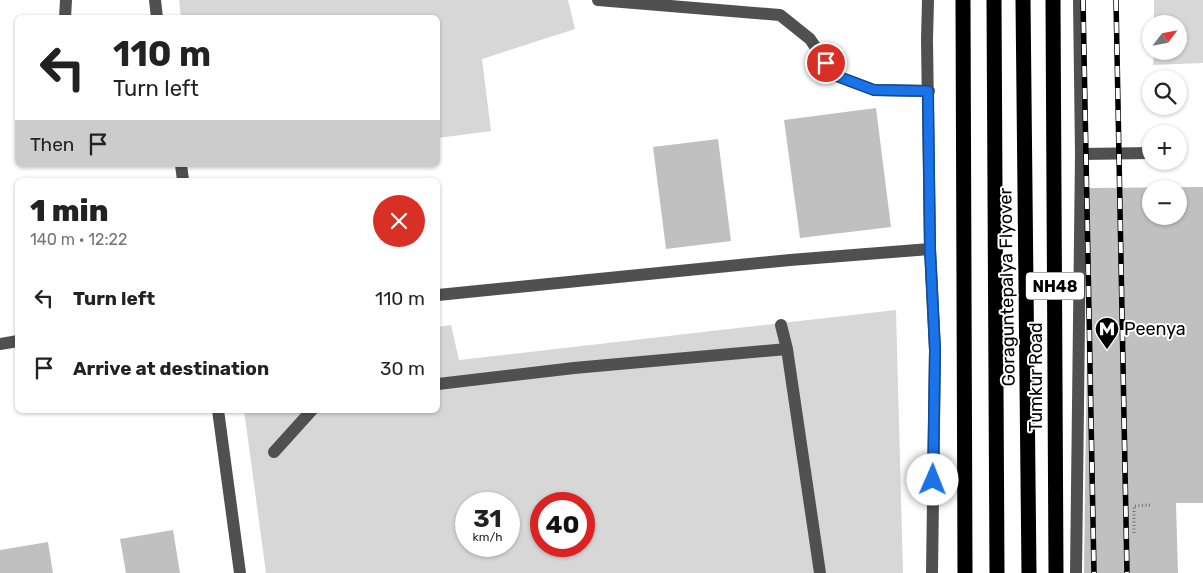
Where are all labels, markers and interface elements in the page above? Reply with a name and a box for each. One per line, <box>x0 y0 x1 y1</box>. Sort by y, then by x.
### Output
north arrow <box>1142 15 1188 60</box>
map controls <box>1142 15 1187 225</box>
text: 110 m <box>113 33 211 75</box>
icon: left <box>30 35 95 100</box>
pin <box>805 42 847 84</box>
icon: arrive <box>812 49 840 77</box>
button: search <box>1142 70 1187 115</box>
text: Turn left <box>113 75 199 102</box>
button: + <box>1142 125 1187 170</box>
icon: arrive <box>84 130 112 158</box>
text: Then <box>30 133 74 156</box>
button: − <box>1142 180 1187 225</box>
street label: Goraguntepalya Flyover <box>994 187 1020 387</box>
text: 1 min <box>30 193 108 229</box>
button: close <box>373 195 425 247</box>
text: 140 m · 12:22 <box>30 230 127 249</box>
road number: NH48 <box>1026 272 1084 300</box>
icon: left <box>30 284 58 312</box>
text: Turn left <box>73 287 155 310</box>
text: 110 m <box>375 287 425 310</box>
metro station icon: Peenya <box>1094 316 1120 350</box>
place label: Peenya <box>1124 318 1186 340</box>
street label: Tumkur Road <box>1025 322 1047 432</box>
icon: arrive <box>30 354 58 382</box>
text: Arrive at destination <box>73 357 269 380</box>
text: 30 m <box>380 357 425 380</box>
position arrow <box>906 453 958 505</box>
speed limit sign: 40 <box>530 492 595 557</box>
text: 31 <box>473 504 502 533</box>
text: km/h <box>473 530 502 544</box>

